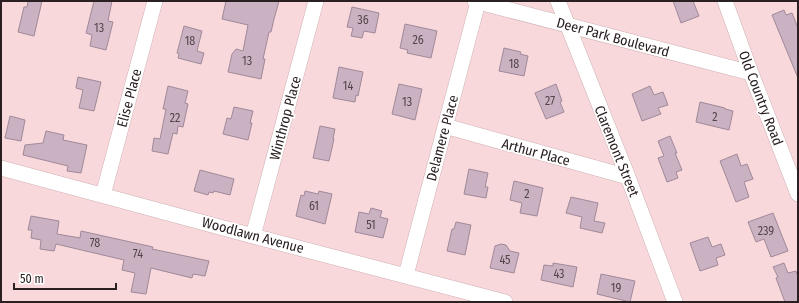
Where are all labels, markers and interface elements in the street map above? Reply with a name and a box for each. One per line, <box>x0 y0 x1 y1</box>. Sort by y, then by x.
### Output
house number: 36 <box>357 13 369 27</box>
street label: Deer Park Boulevard <box>555 14 671 61</box>
house number: 13 <box>94 21 104 35</box>
house number: 26 <box>412 33 424 47</box>
house number: 18 <box>185 34 195 48</box>
street label: Old Country Road <box>735 48 786 148</box>
house number: 13 <box>242 54 252 68</box>
house number: 18 <box>509 57 519 71</box>
street label: Elise Place <box>113 67 146 129</box>
street label: Winthrop Place <box>266 74 305 162</box>
house number: 14 <box>343 79 353 93</box>
street label: Delamere Place <box>423 93 462 183</box>
house number: 27 <box>545 94 555 108</box>
house number: 13 <box>402 95 412 109</box>
street label: Claremont Street <box>591 103 643 200</box>
house number: 2 <box>712 110 718 124</box>
house number: 22 <box>170 111 180 125</box>
street label: Arthur Place <box>500 135 572 170</box>
house number: 2 <box>524 187 530 201</box>
house number: 61 <box>309 199 319 213</box>
street label: Woodlawn Avenue <box>200 214 306 257</box>
house number: 51 <box>366 218 376 232</box>
house number: 239 <box>758 224 774 238</box>
house number: 78 <box>90 236 100 250</box>
house number: 74 <box>133 247 143 261</box>
house number: 45 <box>499 253 511 267</box>
scale bar <box>14 265 116 291</box>
house number: 43 <box>553 267 565 281</box>
text: 50 m <box>20 272 44 286</box>
house number: 19 <box>611 281 621 295</box>

